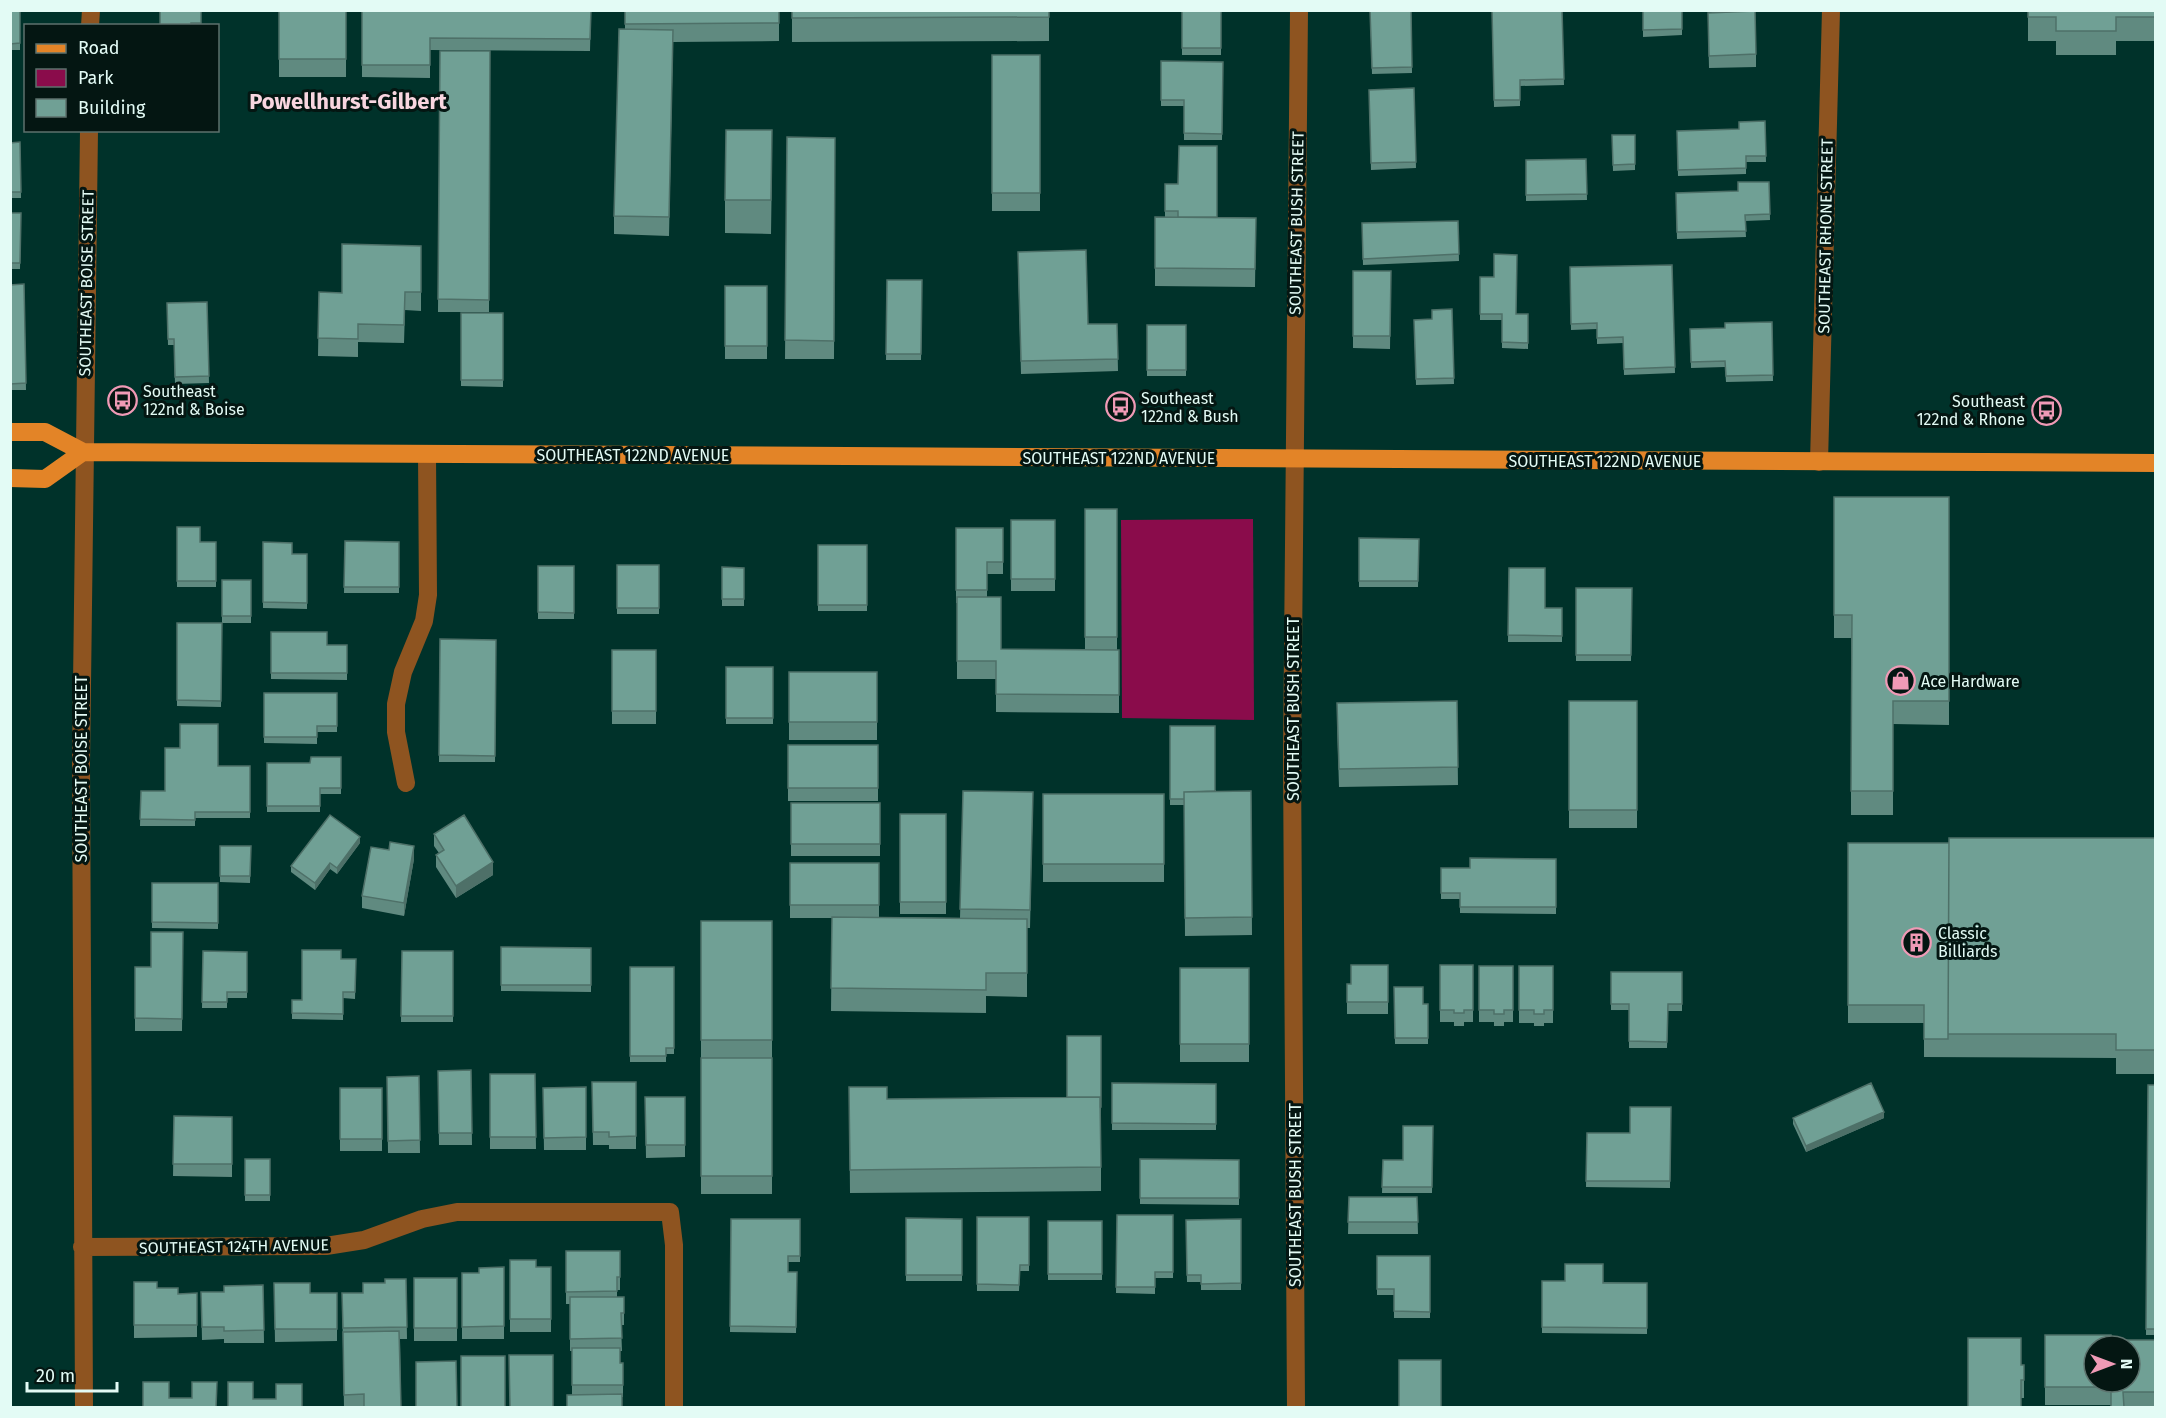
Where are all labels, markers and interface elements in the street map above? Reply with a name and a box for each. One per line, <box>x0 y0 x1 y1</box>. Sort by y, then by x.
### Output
legend <box>24 24 219 132</box>
text: Road <box>78 37 120 59</box>
text: Park <box>78 67 114 89</box>
district label: Powellhurst-Gilbert <box>249 88 447 115</box>
text: Building <box>78 97 146 119</box>
street label: SOUTHEAST BUSH STREET <box>1285 130 1308 315</box>
street label: SOUTHEAST RHONE STREET <box>1814 138 1837 334</box>
street label: SOUTHEAST BOISE STREET <box>75 189 98 377</box>
place label: Southeast 122nd & Boise <box>143 382 245 419</box>
bus stop icon: Southeast 122nd & Boise <box>106 384 138 416</box>
place label: Southeast 122nd & Bush <box>1141 389 1239 426</box>
bus stop icon: Southeast 122nd & Bush <box>1104 391 1136 423</box>
place label: Southeast 122nd & Rhone <box>1917 392 2025 429</box>
bus stop icon: Southeast 122nd & Rhone <box>2030 394 2062 426</box>
street label: SOUTHEAST 122ND AVENUE <box>537 446 729 465</box>
street label: SOUTHEAST 122ND AVENUE <box>1023 449 1215 468</box>
street label: SOUTHEAST 122ND AVENUE <box>1509 452 1701 471</box>
street label: SOUTHEAST BUSH STREET <box>1284 616 1303 801</box>
shop icon: Ace Hardware <box>1884 665 1916 697</box>
place label: Ace Hardware <box>1921 672 2020 691</box>
street label: SOUTHEAST BOISE STREET <box>72 675 91 862</box>
place label: Classic Billiards <box>1938 924 1998 961</box>
building icon: Classic Billiards <box>1901 926 1933 958</box>
street label: SOUTHEAST BUSH STREET <box>1286 1102 1305 1287</box>
street label: SOUTHEAST 124TH AVENUE <box>139 1235 329 1258</box>
north arrow <box>2082 1334 2142 1394</box>
scale bar <box>27 1355 117 1393</box>
text: N <box>2117 1359 2136 1369</box>
text: 20 m <box>36 1365 75 1387</box>

